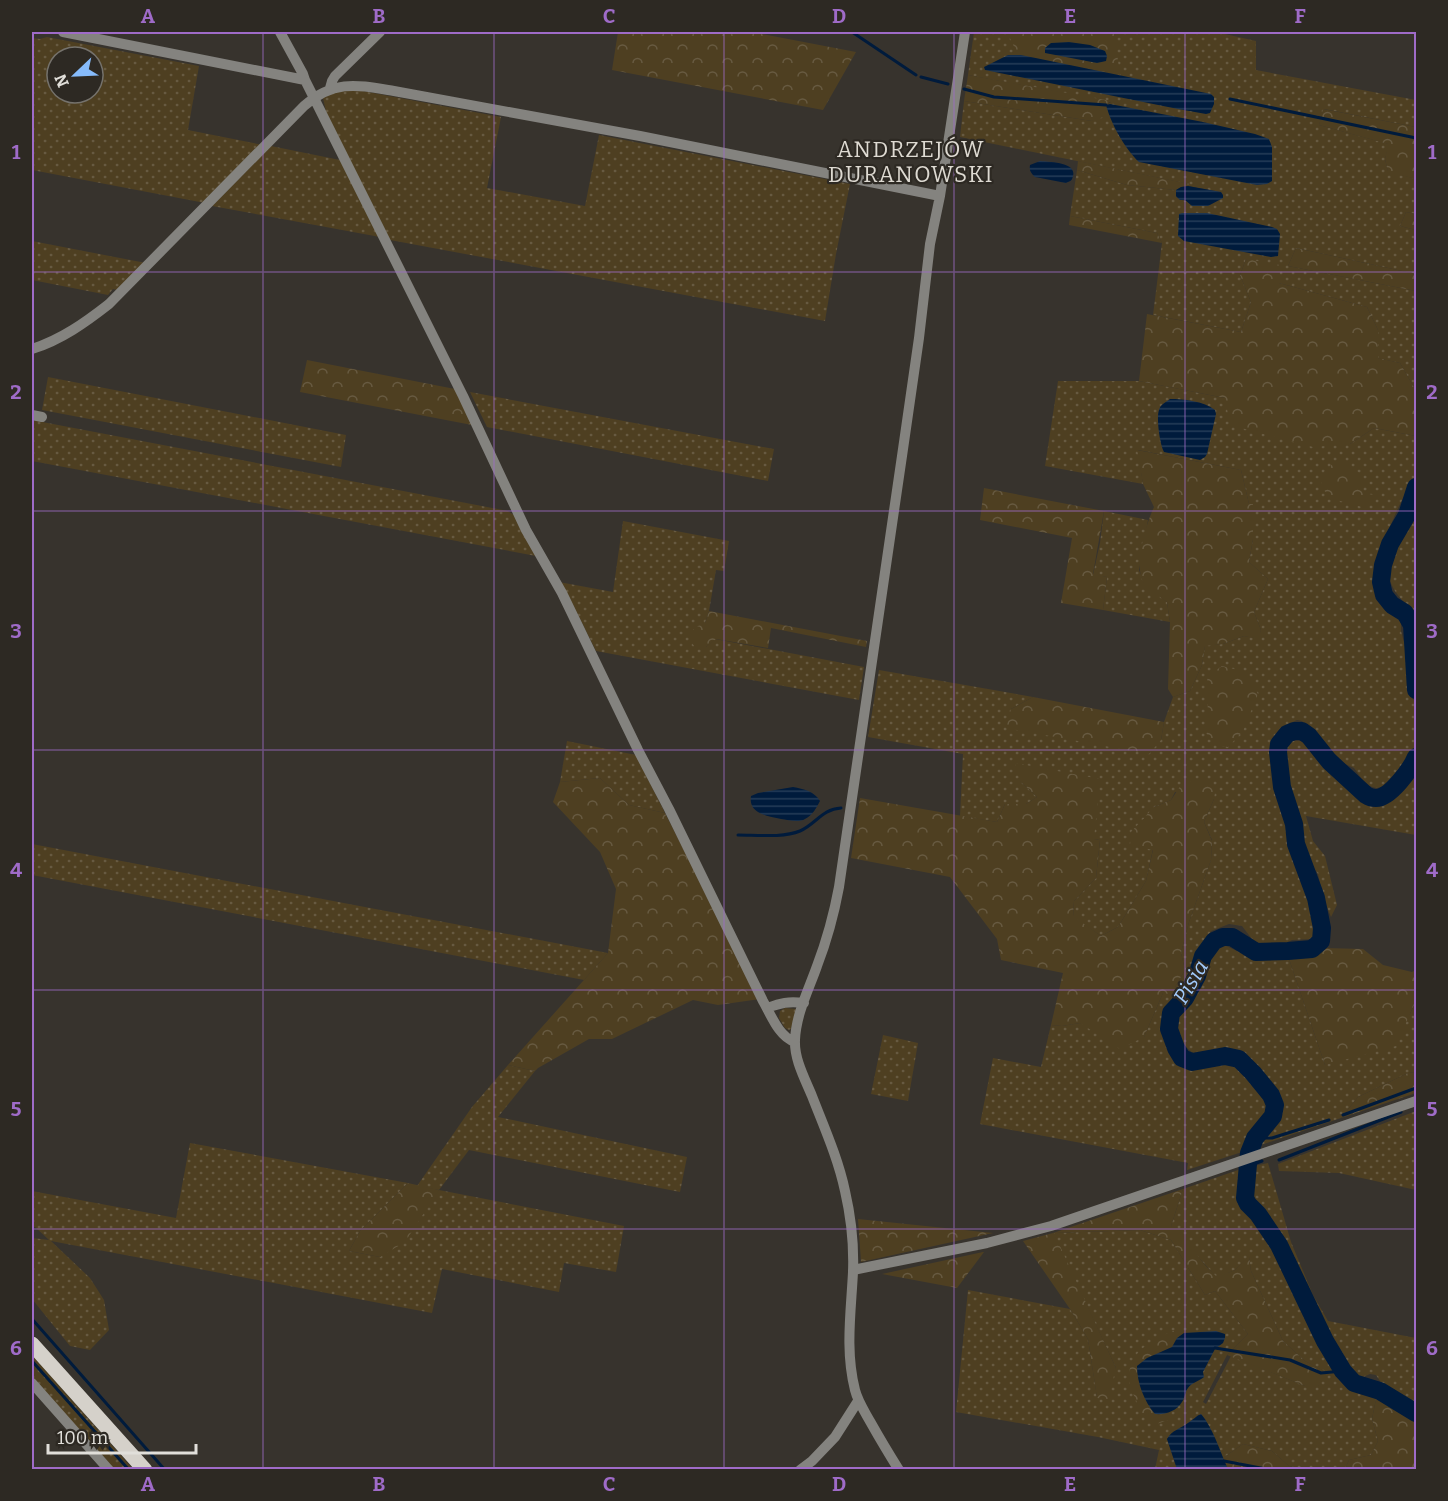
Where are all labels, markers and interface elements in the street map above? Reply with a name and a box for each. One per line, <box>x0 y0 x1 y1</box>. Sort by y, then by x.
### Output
text: A <box>141 4 156 28</box>
text: B <box>373 4 386 28</box>
text: C <box>603 4 615 28</box>
text: D <box>832 4 846 28</box>
text: E <box>1064 4 1076 28</box>
text: F <box>1294 4 1306 28</box>
north arrow <box>45 45 105 105</box>
text: N <box>50 71 73 90</box>
district label: ANDRZEJÓW DURANOWSKI <box>828 136 994 188</box>
text: 1 <box>12 140 21 164</box>
text: 1 <box>1428 140 1437 164</box>
text: 2 <box>10 380 22 404</box>
text: 2 <box>1426 380 1438 404</box>
text: 3 <box>10 619 22 643</box>
text: 3 <box>1426 619 1438 643</box>
text: 4 <box>10 858 22 882</box>
text: 4 <box>1426 858 1438 882</box>
water label: Pisia <box>1168 955 1214 1009</box>
text: 5 <box>11 1097 22 1121</box>
text: 5 <box>1427 1097 1438 1121</box>
text: 6 <box>10 1336 22 1360</box>
text: 6 <box>1426 1336 1438 1360</box>
scale bar <box>48 1417 196 1455</box>
text: 100 m <box>57 1427 108 1449</box>
text: A <box>141 1472 156 1496</box>
text: B <box>373 1472 386 1496</box>
text: C <box>603 1472 615 1496</box>
text: D <box>832 1472 846 1496</box>
text: E <box>1064 1472 1076 1496</box>
text: F <box>1294 1472 1306 1496</box>

